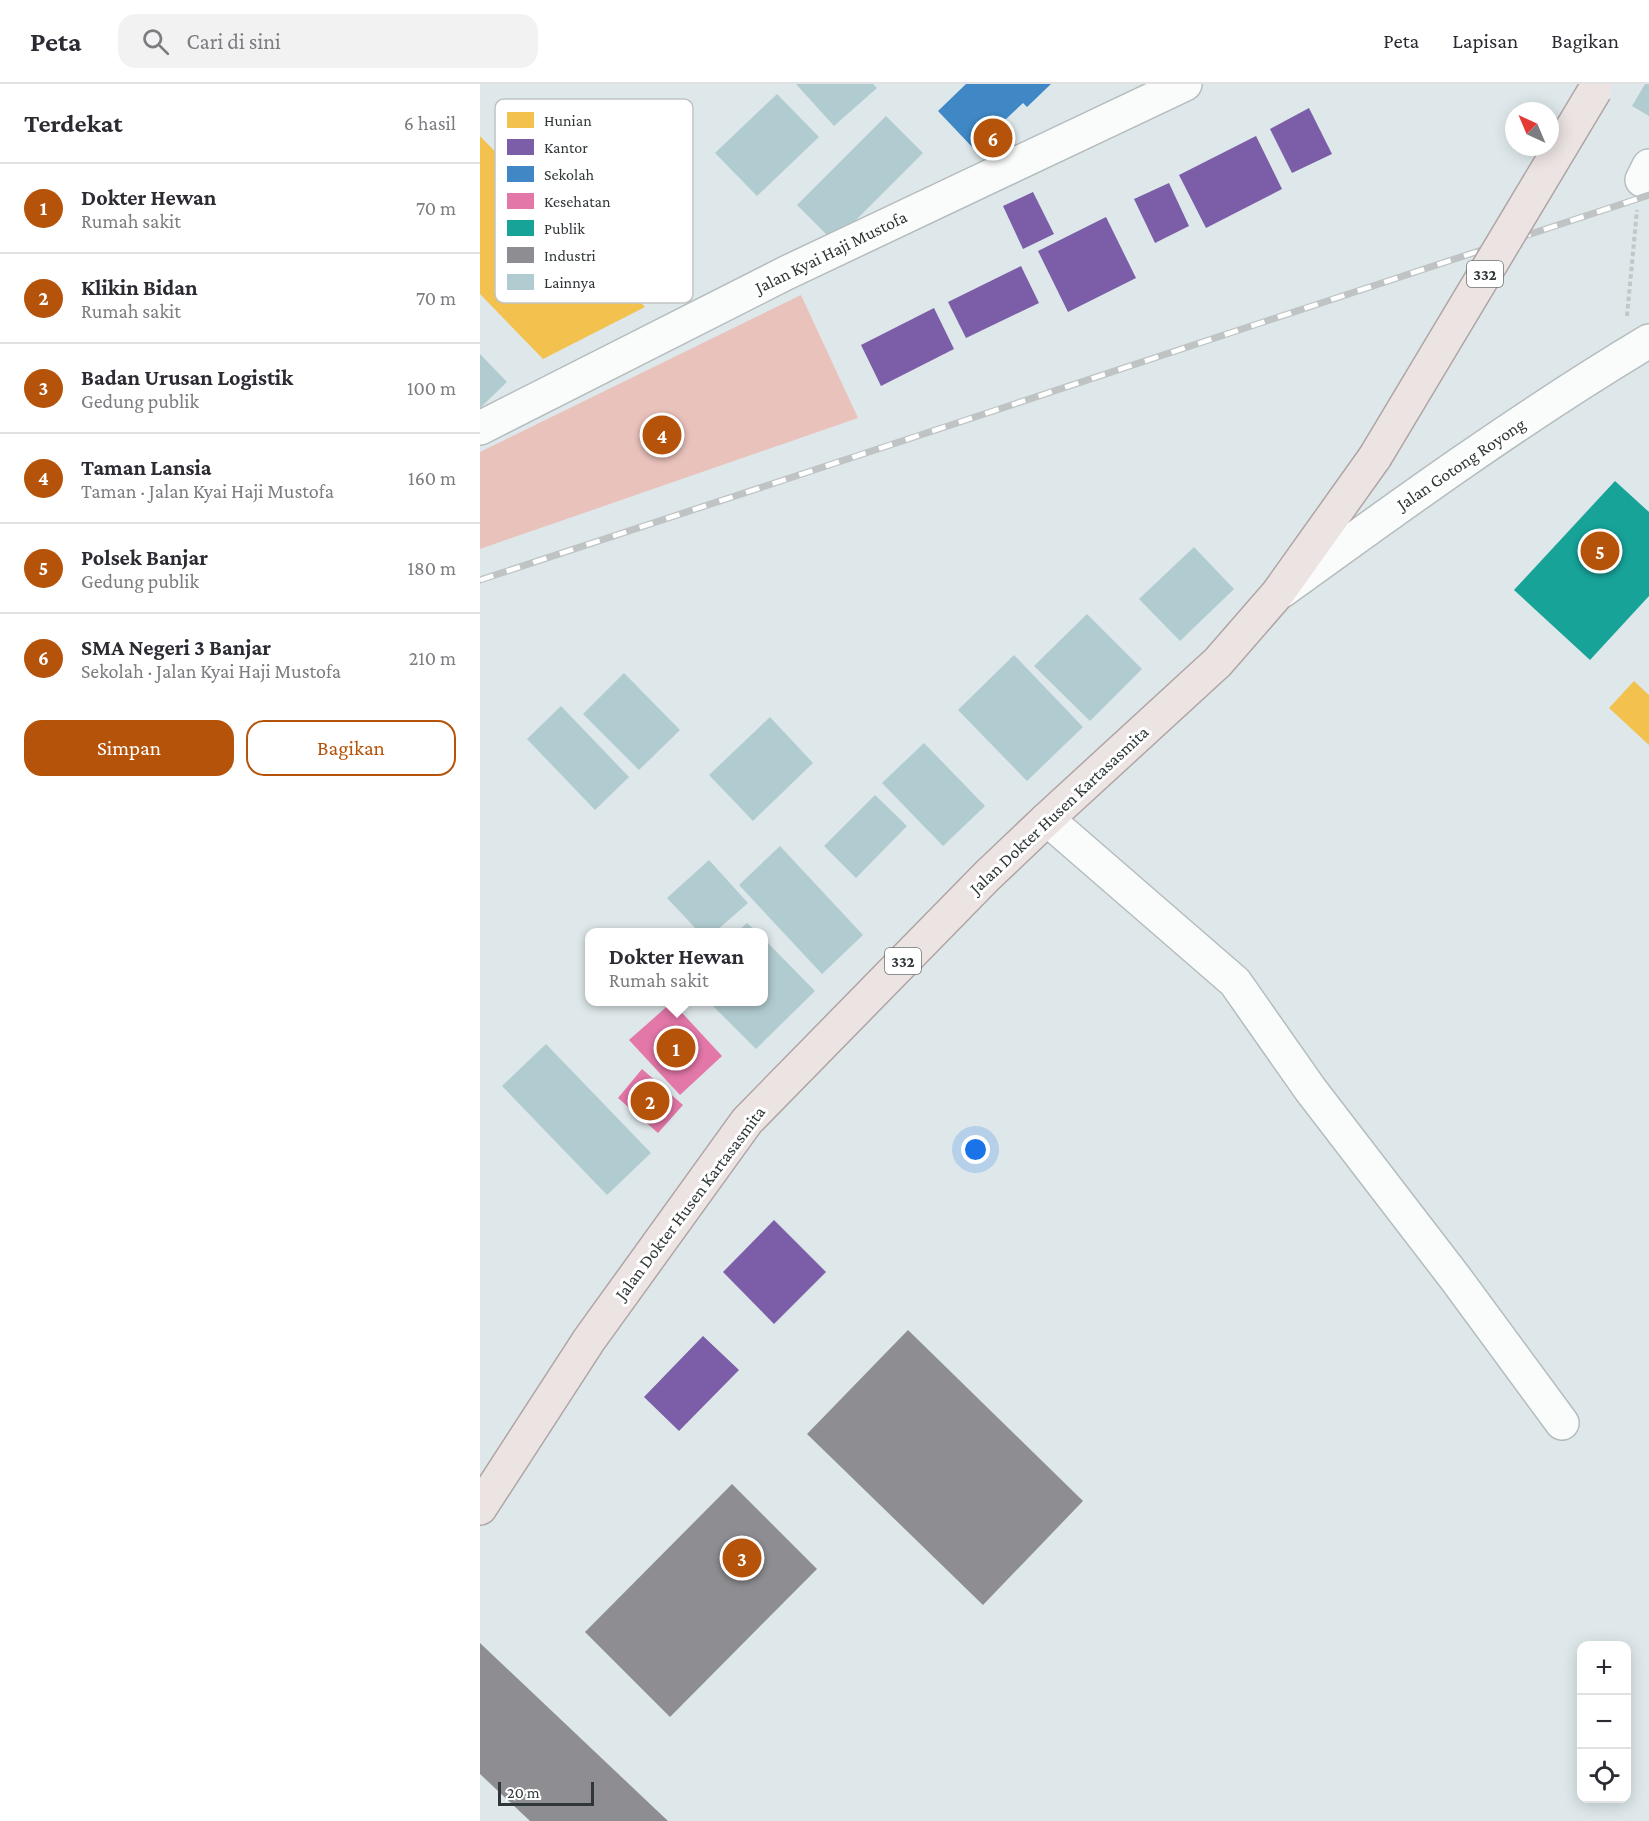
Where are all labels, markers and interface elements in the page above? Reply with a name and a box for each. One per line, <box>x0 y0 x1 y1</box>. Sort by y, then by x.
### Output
search box <box>118 14 538 68</box>
icon: search <box>139 25 172 58</box>
text: Peta <box>30 26 82 57</box>
text: Cari di sini <box>187 29 281 54</box>
text: Peta <box>1383 29 1419 53</box>
text: Lapisan <box>1452 29 1518 53</box>
text: Bagikan <box>1551 29 1619 53</box>
legend <box>495 99 693 303</box>
north arrow <box>1505 102 1559 156</box>
text: Terdekat <box>24 109 123 138</box>
text: 6 hasil <box>404 112 456 134</box>
text: Hunian <box>544 112 592 129</box>
pin: 6 <box>974 116 1012 160</box>
text: Kantor <box>544 139 588 156</box>
text: Sekolah <box>544 166 595 183</box>
text: Dokter Hewan <box>81 185 216 210</box>
text: Kesehatan <box>544 193 611 210</box>
text: 1 <box>40 197 47 219</box>
text: 70 m <box>416 197 456 219</box>
street label: Jalan Kyai Haji Mustofa <box>750 207 911 299</box>
text: Rumah sakit <box>81 210 181 232</box>
text: Publik <box>544 220 585 237</box>
text: Industri <box>544 247 596 264</box>
road number: 332 <box>1467 261 1503 287</box>
text: Lainnya <box>544 274 596 292</box>
text: Klikin Bidan <box>81 275 198 300</box>
text: 2 <box>38 287 49 309</box>
text: 70 m <box>416 287 456 309</box>
text: Rumah sakit <box>81 300 181 322</box>
text: Badan Urusan Logistik <box>81 365 293 390</box>
text: 3 <box>39 377 48 399</box>
text: 100 m <box>407 377 456 399</box>
text: Gedung publik <box>81 390 199 412</box>
pin: 4 <box>642 412 681 458</box>
street label: Jalan Gotong Royong <box>1391 413 1529 516</box>
text: Taman Lansia <box>81 455 212 480</box>
text: 4 <box>38 467 49 489</box>
text: 160 m <box>408 467 456 489</box>
text: Taman · Jalan Kyai Haji Mustofa <box>81 480 334 502</box>
pin: 5 <box>1580 528 1620 574</box>
text: Polsek Banjar <box>81 545 208 570</box>
text: 5 <box>39 557 48 579</box>
text: 180 m <box>407 557 456 579</box>
text: Gedung publik <box>81 570 199 592</box>
text: SMA Negeri 3 Banjar <box>81 635 271 660</box>
text: 6 <box>38 647 49 669</box>
text: 210 m <box>409 647 456 669</box>
text: Sekolah · Jalan Kyai Haji Mustofa <box>81 660 341 682</box>
button: Simpan <box>24 720 234 776</box>
button: Bagikan <box>246 720 456 776</box>
street label: Jalan Dokter Husen Kartasasmita <box>964 722 1153 900</box>
popup <box>585 928 768 1006</box>
text: Dokter Hewan <box>609 944 744 969</box>
road number: 332 <box>885 948 921 974</box>
text: Rumah sakit <box>609 969 709 991</box>
pin: 1 <box>656 1026 696 1070</box>
pin: 2 <box>630 1078 670 1124</box>
street label: Jalan Dokter Husen Kartasasmita <box>609 1102 769 1305</box>
your location <box>961 1135 990 1164</box>
pin: 3 <box>722 1536 762 1580</box>
map controls <box>1577 1641 1631 1803</box>
button: + <box>1577 1641 1631 1695</box>
button: − <box>1577 1695 1631 1749</box>
button: locate <box>1577 1749 1631 1803</box>
scale bar <box>498 1779 594 1806</box>
text: 20 m <box>507 1784 540 1801</box>

